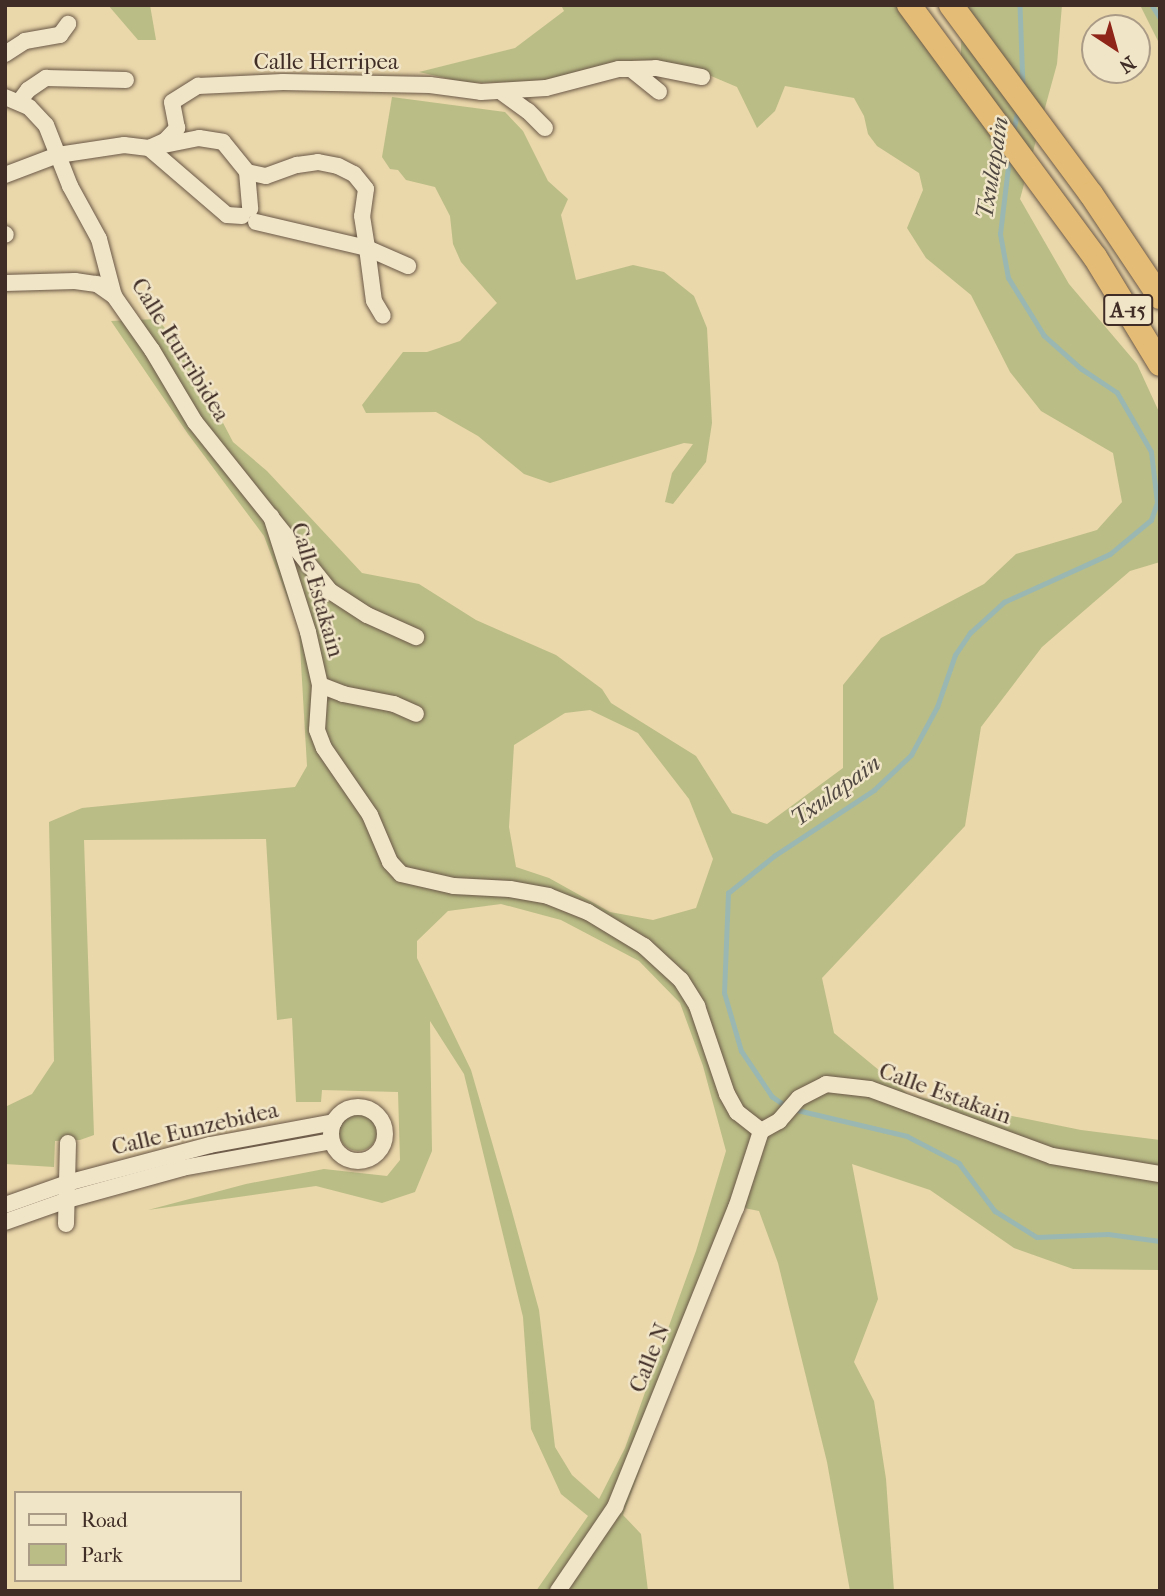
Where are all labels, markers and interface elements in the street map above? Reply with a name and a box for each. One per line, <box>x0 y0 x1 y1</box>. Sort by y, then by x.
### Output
north arrow <box>1081 14 1151 84</box>
street label: Calle Herripea <box>253 48 399 76</box>
text: N <box>1115 51 1139 78</box>
water label: Txulapain <box>971 115 1015 221</box>
street label: Calle Iturribidea <box>125 273 235 427</box>
road number: A-15 <box>1102 292 1154 328</box>
street label: Calle Estakain <box>285 519 349 661</box>
water label: Txulapain <box>786 749 886 833</box>
street label: Calle Estakain <box>875 1057 1015 1131</box>
street label: Calle Eunzebidea <box>109 1096 281 1162</box>
street label: Calle N <box>624 1319 676 1397</box>
legend <box>14 1491 242 1582</box>
text: Road <box>81 1508 128 1532</box>
text: Park <box>81 1543 123 1567</box>

